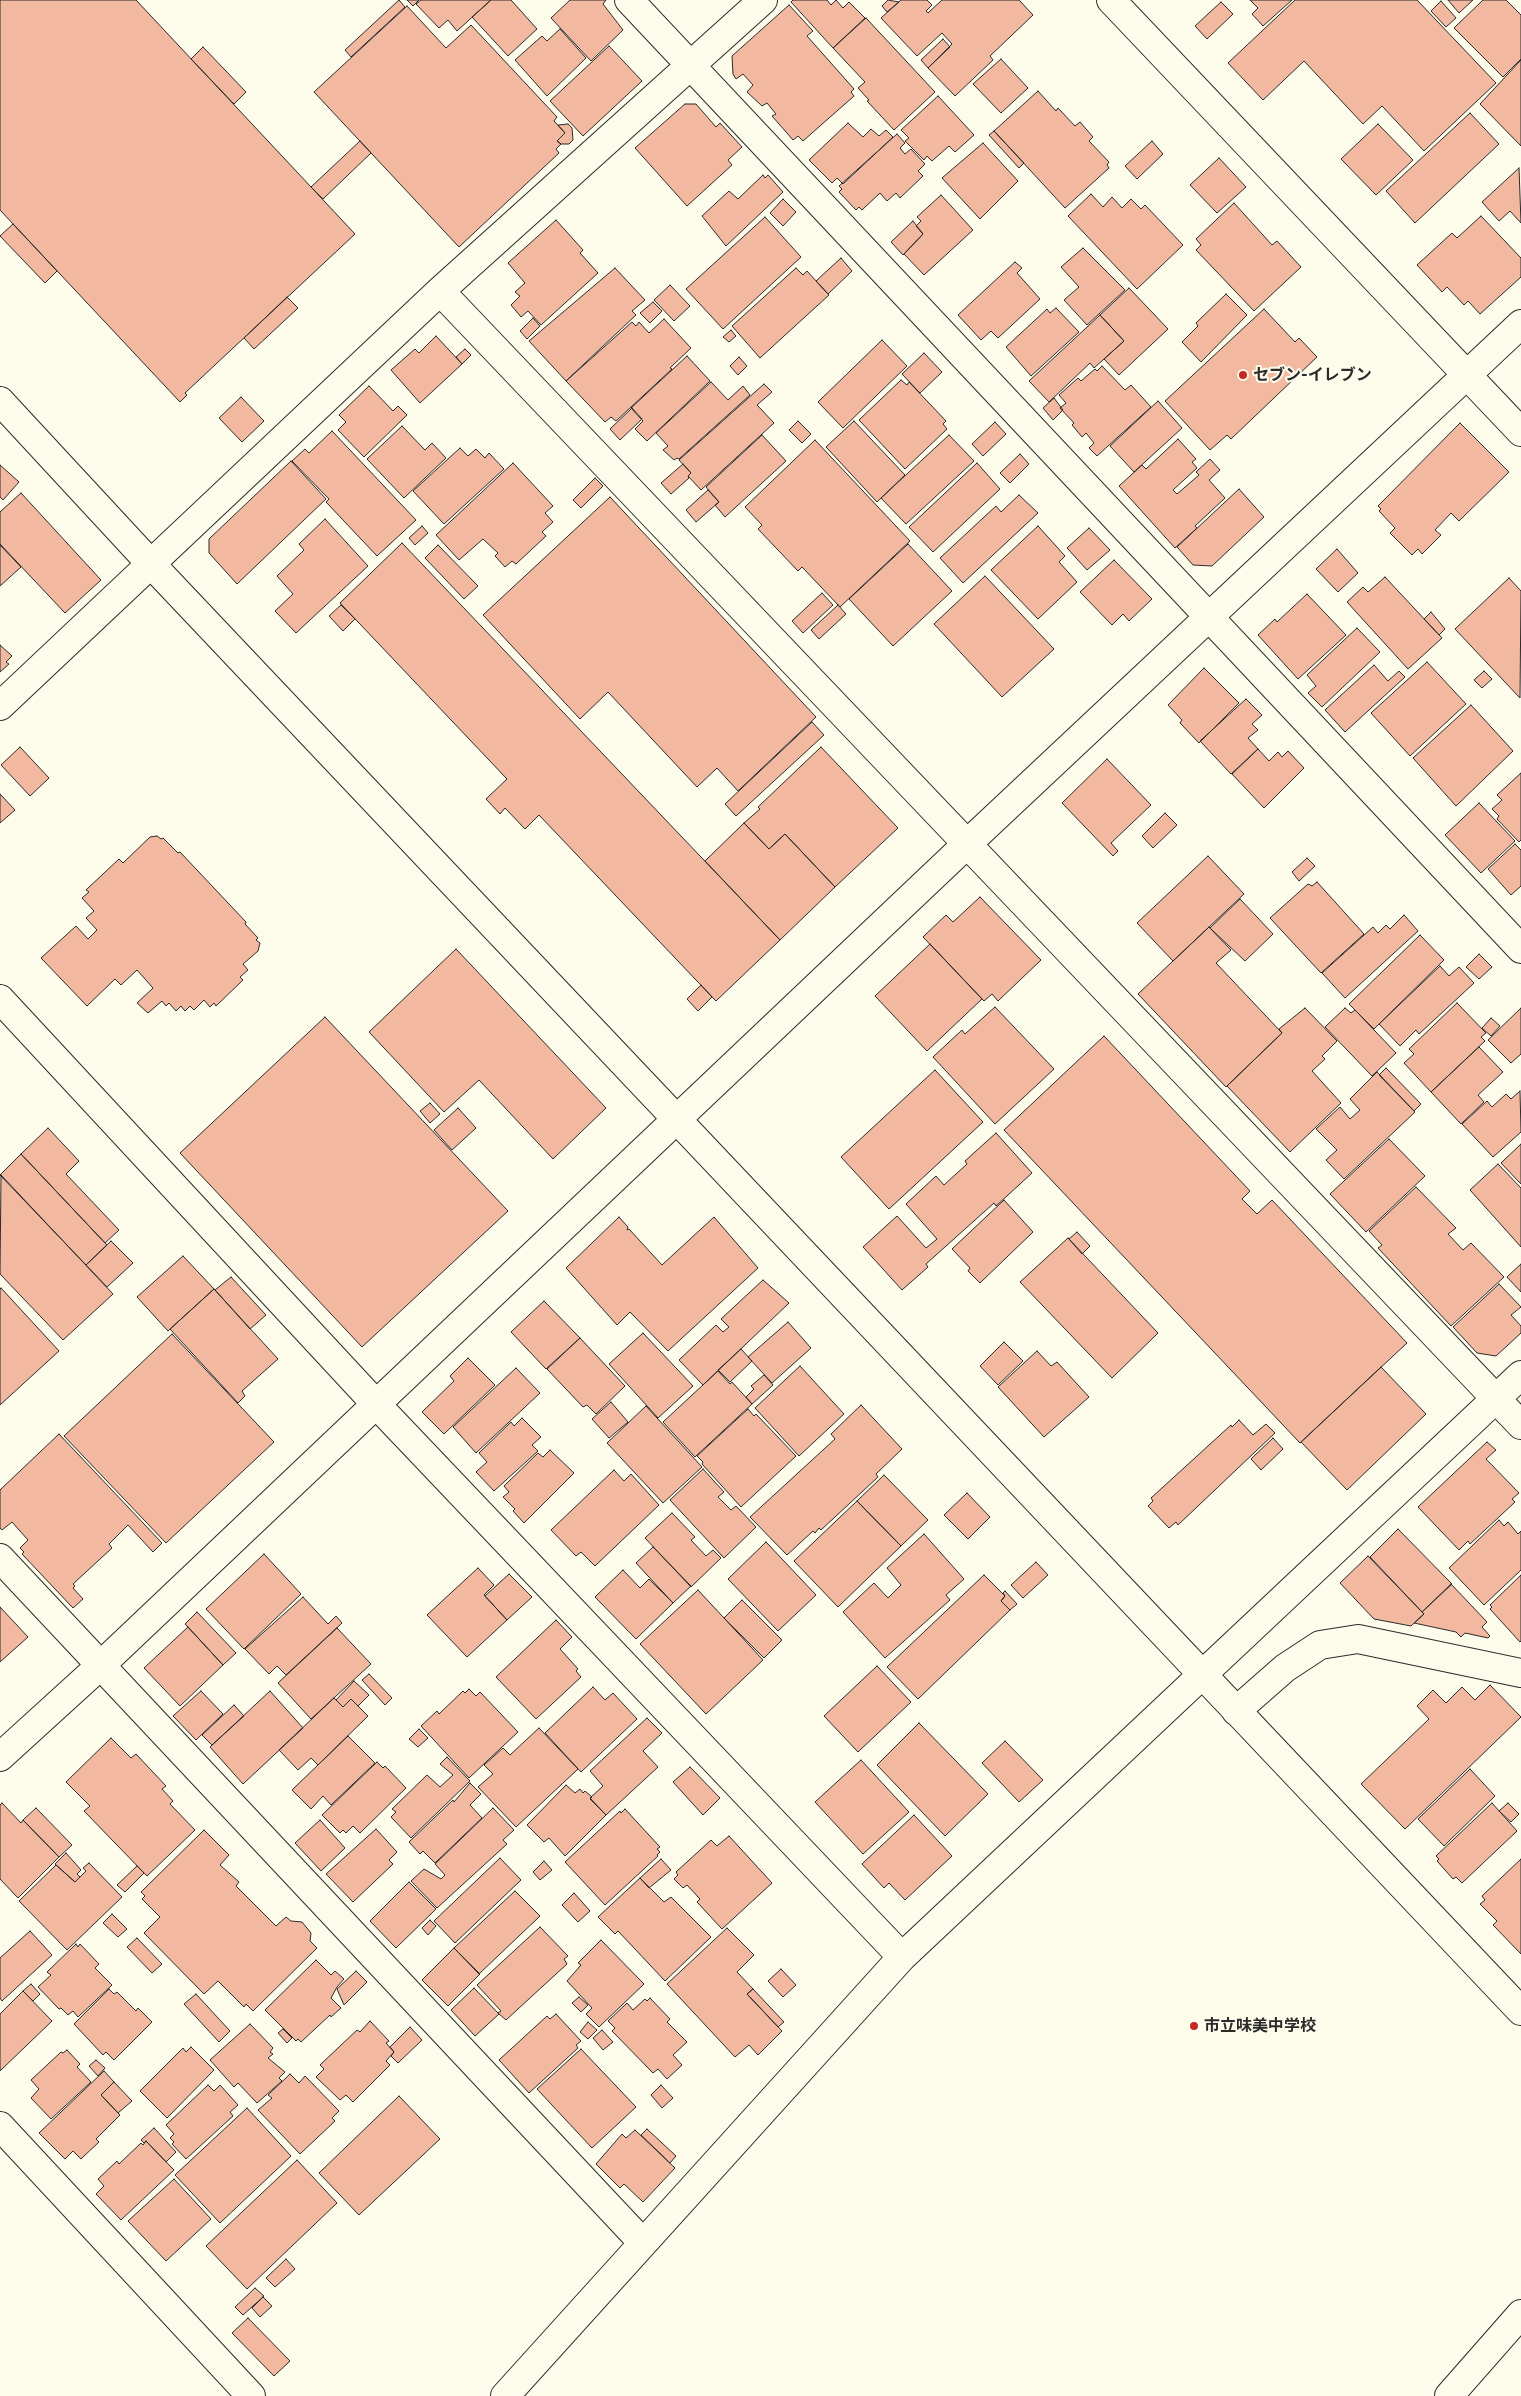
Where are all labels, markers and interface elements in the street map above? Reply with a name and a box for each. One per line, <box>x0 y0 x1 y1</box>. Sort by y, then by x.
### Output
place label: セブン-イレブン <box>1253 365 1372 385</box>
marker: セブン-イレブン <box>1237 369 1249 381</box>
place label: 市立味美中学校 <box>1204 2016 1316 2036</box>
marker: 市立味美中学校 <box>1188 2020 1200 2032</box>

